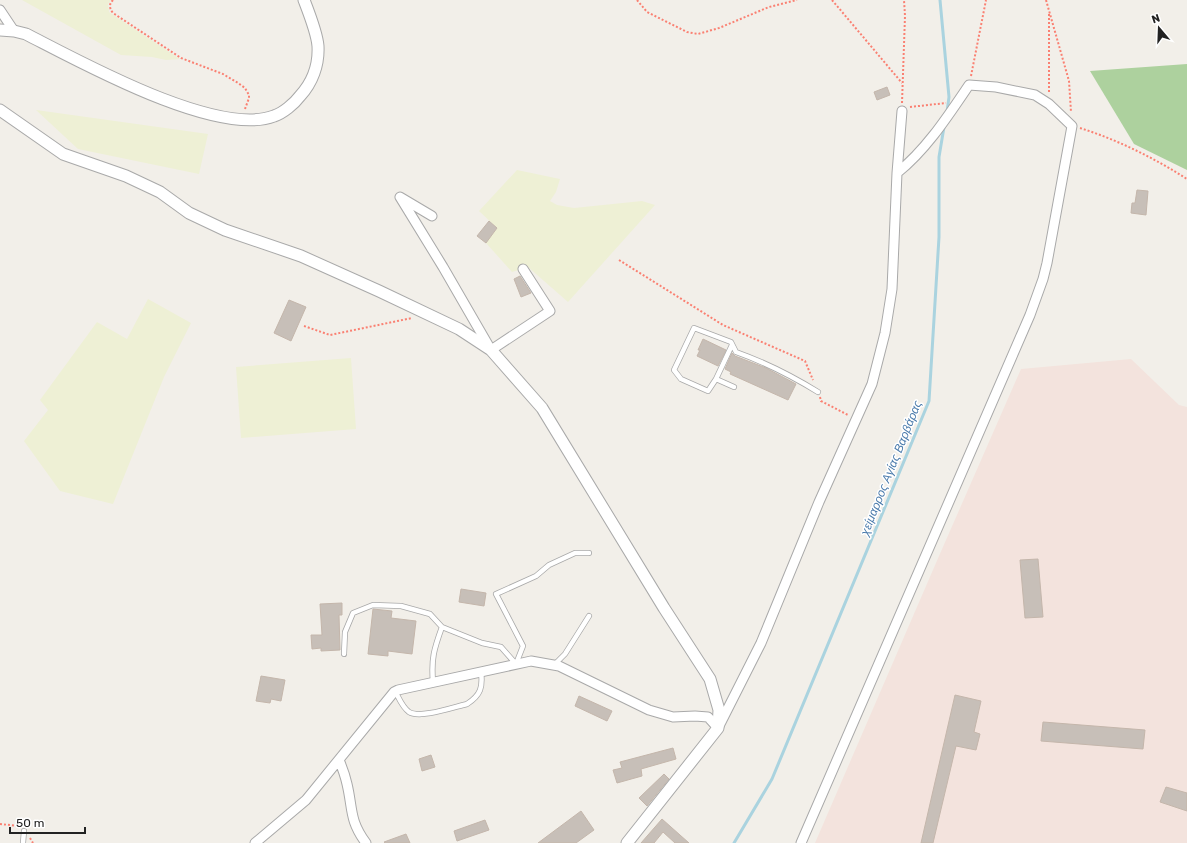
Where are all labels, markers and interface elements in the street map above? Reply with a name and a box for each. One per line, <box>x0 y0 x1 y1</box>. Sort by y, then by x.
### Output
north arrow <box>1139 8 1179 48</box>
text: N <box>1150 12 1162 26</box>
water label: χείμαρρος Αγίας Βαρβάρας <box>857 398 925 538</box>
scale bar <box>10 809 85 835</box>
text: 50 m <box>16 816 44 830</box>

